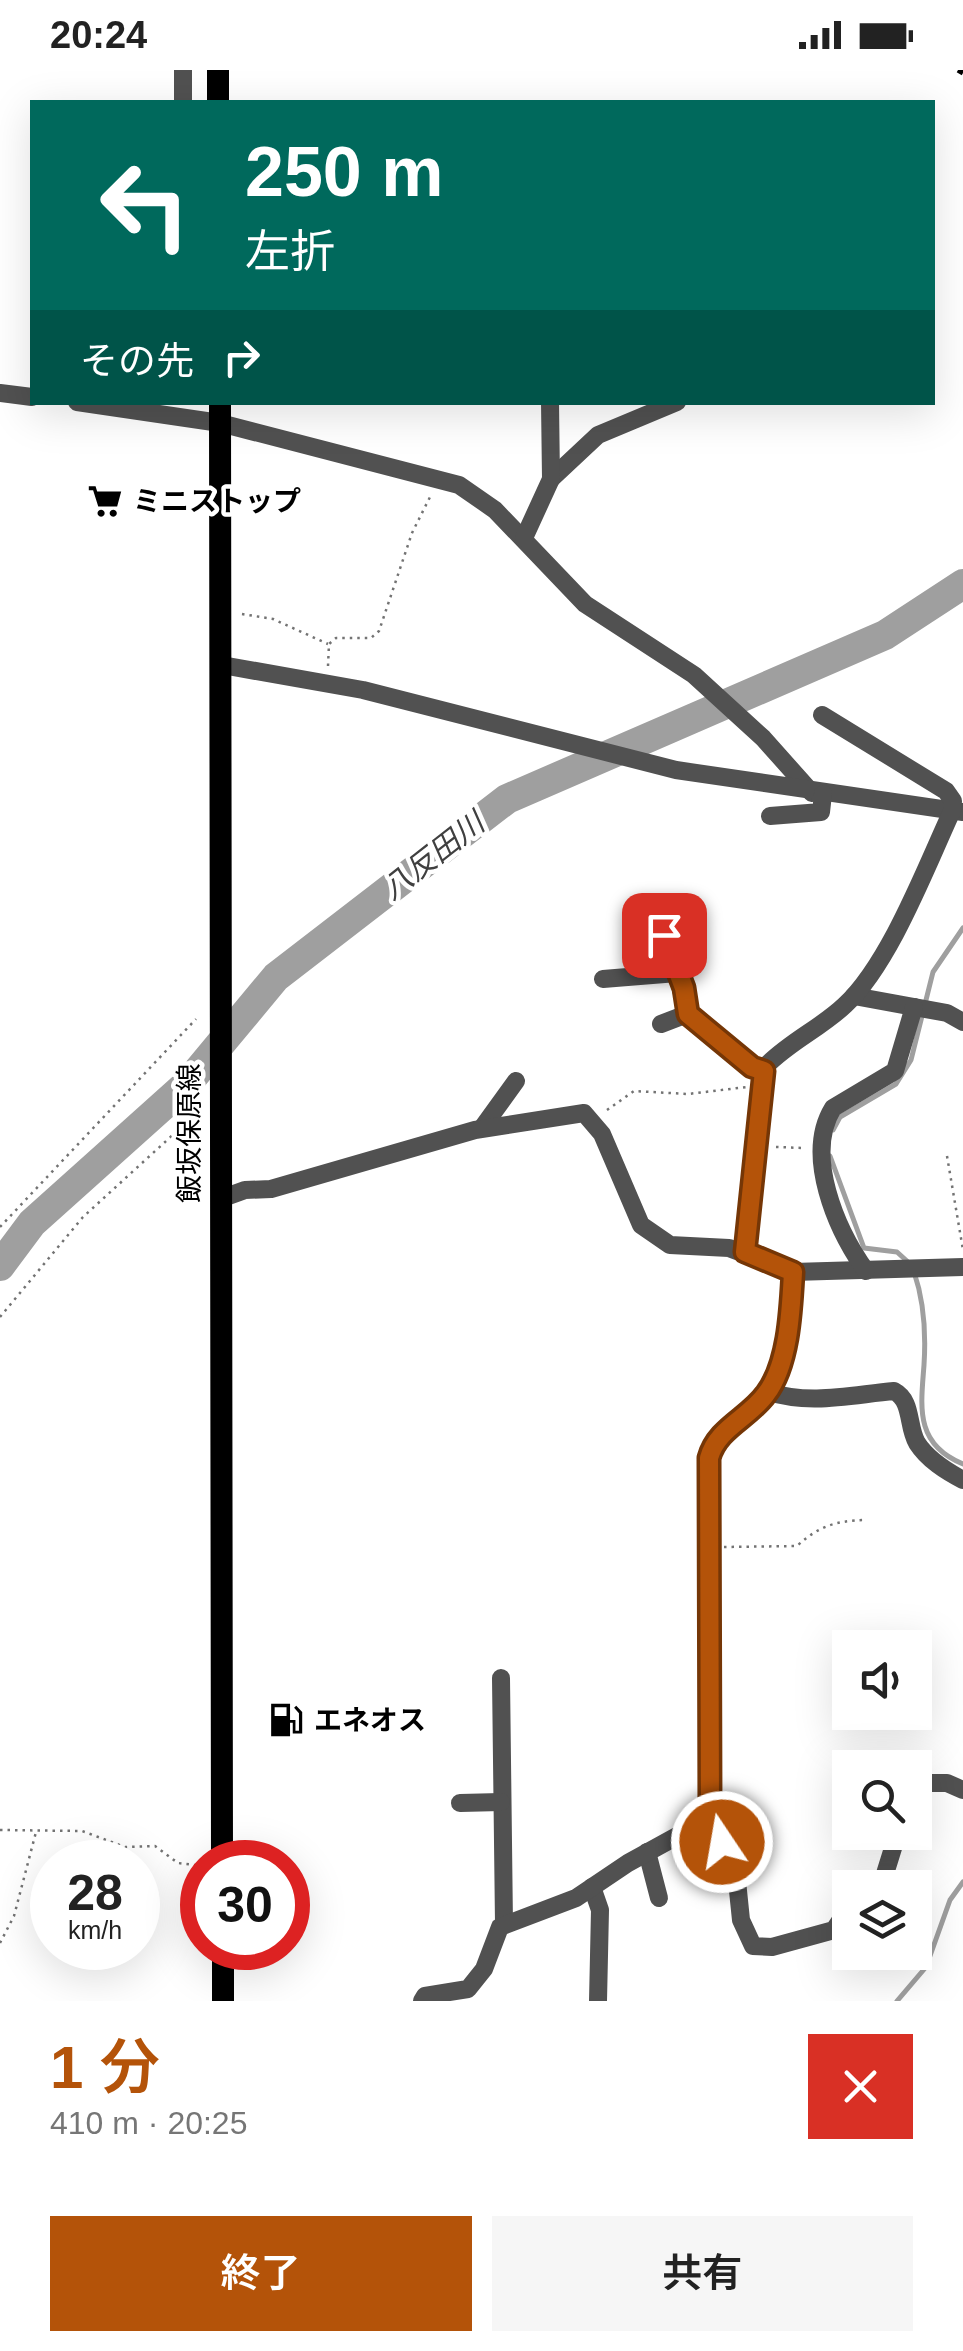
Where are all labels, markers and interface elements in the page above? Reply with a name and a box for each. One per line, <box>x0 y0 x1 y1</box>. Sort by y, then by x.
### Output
text: 20:24 <box>50 14 147 56</box>
text: 250 m <box>245 133 443 211</box>
icon: left <box>80 140 210 270</box>
text: 左折 <box>245 226 335 277</box>
icon: right <box>214 330 269 385</box>
text: その先 <box>80 340 194 382</box>
supermarket icon: ミニストップ <box>86 482 124 520</box>
place label: ミニストップ <box>133 486 301 517</box>
water label: 八反田川 <box>375 804 492 906</box>
pin <box>622 893 707 978</box>
icon: arrive <box>637 908 692 963</box>
street label: 飯坂保原線 <box>174 1063 205 1203</box>
map controls <box>832 1630 932 1970</box>
button: sound <box>832 1630 932 1730</box>
fuel station icon: エネオス <box>267 1701 305 1739</box>
place label: エネオス <box>314 1705 426 1736</box>
button: search <box>832 1750 932 1850</box>
position arrow <box>670 1790 774 1894</box>
speed limit sign: 30 <box>180 1840 310 1970</box>
text: 28 <box>67 1865 123 1921</box>
button: layers <box>832 1870 932 1970</box>
text: km/h <box>68 1916 122 1944</box>
text: 1 分 <box>50 2034 160 2101</box>
button: close <box>808 2034 913 2139</box>
text: 410 m · 20:25 <box>50 2105 247 2141</box>
button: 終了 <box>50 2216 472 2331</box>
button: 共有 <box>492 2216 913 2331</box>

